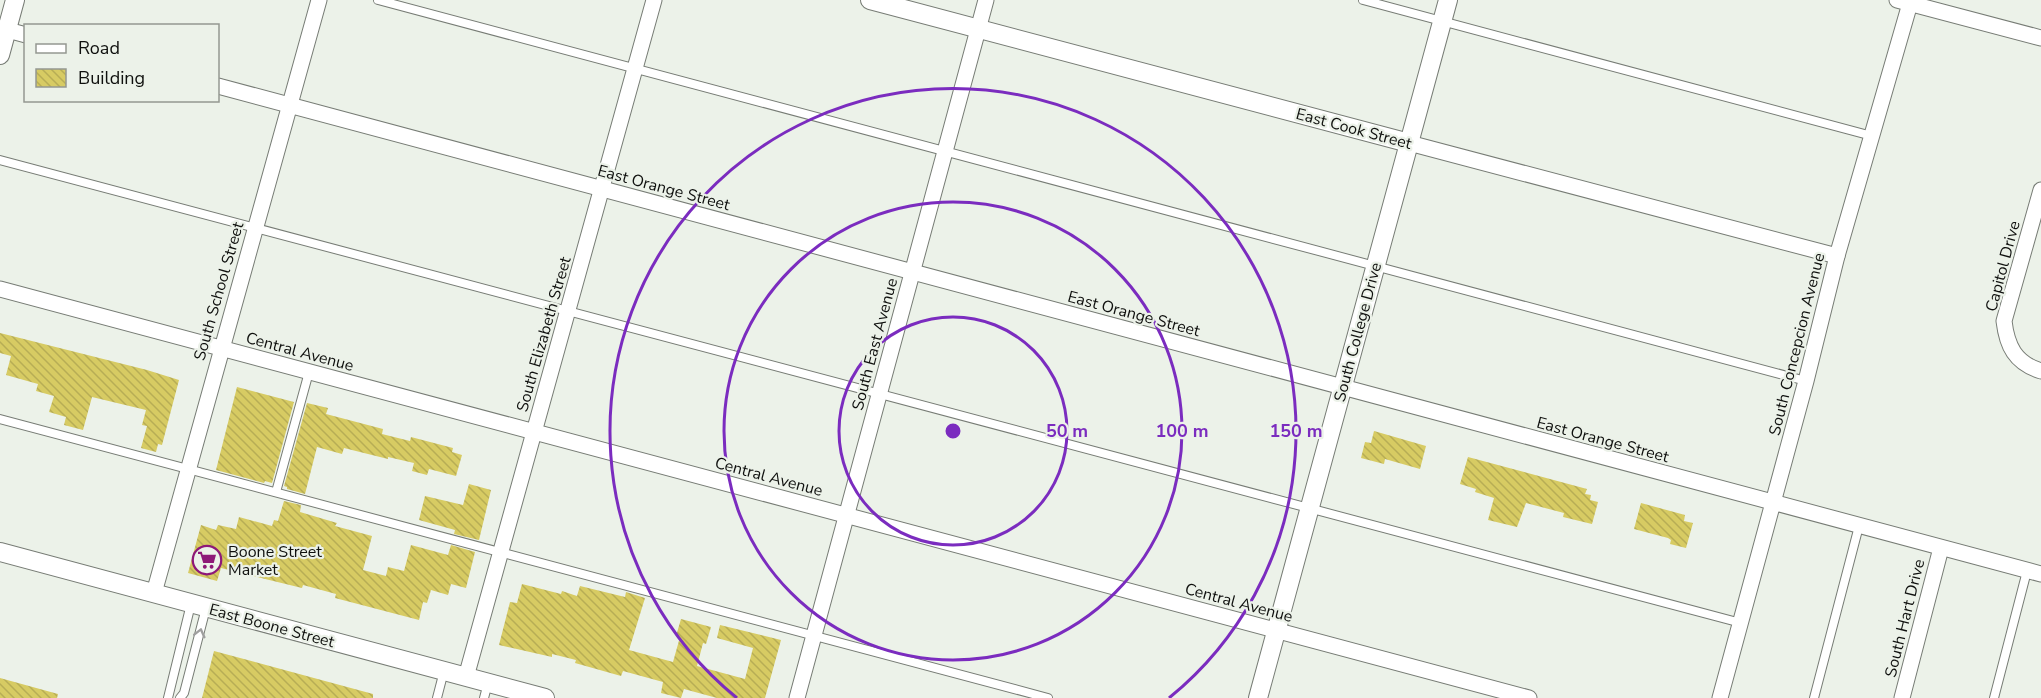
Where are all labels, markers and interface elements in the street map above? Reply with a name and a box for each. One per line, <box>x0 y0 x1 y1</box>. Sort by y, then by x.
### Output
legend <box>24 24 219 102</box>
text: Road <box>78 36 120 60</box>
text: Building <box>78 66 145 90</box>
street label: East Cook Street <box>1294 103 1414 155</box>
street label: East Orange Street <box>595 160 733 216</box>
street label: Capitol Drive <box>1980 218 2026 314</box>
street label: South School Street <box>189 219 249 363</box>
street label: South Concepcion Avenue <box>1764 251 1830 438</box>
street label: South Elizabeth Street <box>511 254 577 414</box>
street label: South College Drive <box>1329 260 1387 404</box>
street label: South East Avenue <box>847 276 903 413</box>
street label: East Orange Street <box>1065 286 1203 342</box>
street label: Central Avenue <box>243 327 356 377</box>
street label: East Orange Street <box>1534 412 1672 468</box>
text: 50 m <box>1046 419 1088 443</box>
text: 100 m <box>1155 419 1209 443</box>
text: 150 m <box>1269 419 1323 443</box>
centre of rings <box>943 421 963 441</box>
street label: Central Avenue <box>712 452 825 502</box>
place label: Boone Street Market <box>228 541 322 581</box>
supermarket icon: Boone Street Market <box>191 544 223 576</box>
street label: South Hart Drive <box>1880 557 1930 680</box>
street label: Central Avenue <box>1182 578 1295 628</box>
street label: East Boone Street <box>207 599 337 653</box>
one-way arrow <box>193 628 206 638</box>

